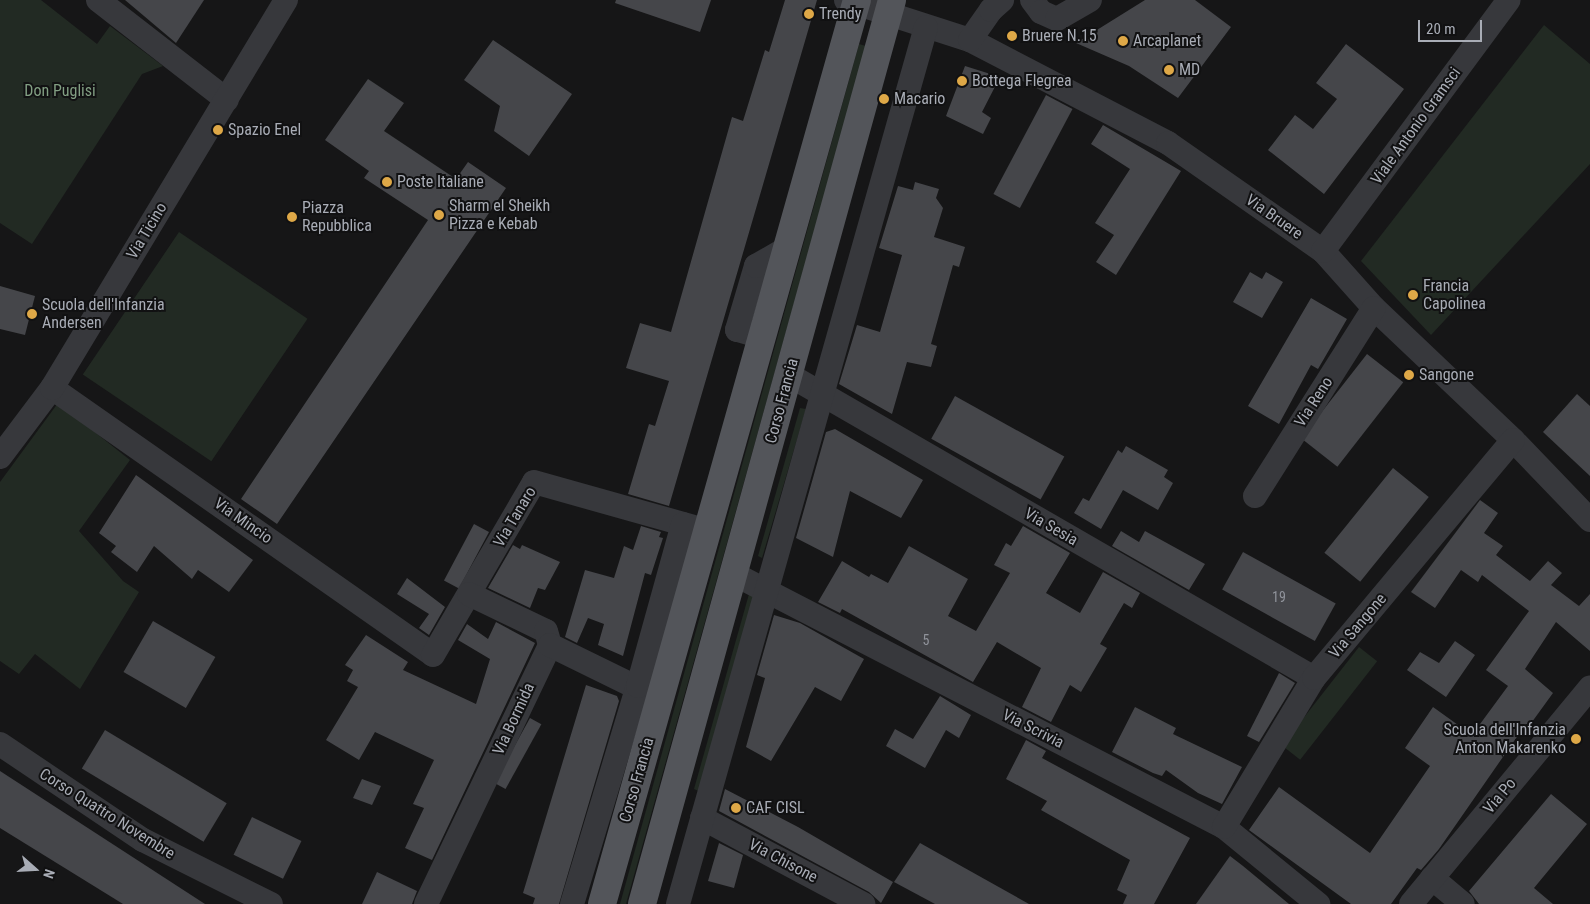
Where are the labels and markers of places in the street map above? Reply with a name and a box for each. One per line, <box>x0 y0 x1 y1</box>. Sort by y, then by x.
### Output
place label: Trendy <box>819 4 861 24</box>
marker: Trendy <box>803 8 815 20</box>
place label: Bruere N.15 <box>1022 26 1097 46</box>
marker: Bruere N.15 <box>1006 30 1018 42</box>
place label: Arcaplanet <box>1133 31 1201 51</box>
marker: Arcaplanet <box>1117 35 1129 47</box>
place label: MD <box>1179 60 1200 80</box>
marker: MD <box>1163 64 1175 76</box>
place label: Bottega Flegrea <box>972 71 1072 91</box>
marker: Bottega Flegrea <box>956 75 968 87</box>
place label: Macario <box>894 89 945 109</box>
marker: Macario <box>878 93 890 105</box>
place label: Spazio Enel <box>228 120 301 140</box>
marker: Spazio Enel <box>212 124 224 136</box>
place label: Poste Italiane <box>397 172 484 192</box>
marker: Poste Italiane <box>381 176 393 188</box>
place label: Sharm el Sheikh Pizza e Kebab <box>449 196 550 234</box>
place label: Piazza Repubblica <box>302 198 372 236</box>
marker: Sharm el Sheikh Pizza e Kebab <box>433 209 445 221</box>
marker: Piazza Repubblica <box>286 211 298 223</box>
place label: Francia Capolinea <box>1423 276 1486 314</box>
marker: Francia Capolinea <box>1407 289 1419 301</box>
place label: Scuola dell'Infanzia Andersen <box>42 295 165 333</box>
marker: Scuola dell'Infanzia Andersen <box>26 308 38 320</box>
place label: Sangone <box>1419 365 1474 385</box>
marker: Sangone <box>1403 369 1415 381</box>
place label: Scuola dell'Infanzia Anton Makarenko <box>1443 720 1566 758</box>
marker: Scuola dell'Infanzia Anton Makarenko <box>1570 733 1582 745</box>
place label: CAF CISL <box>746 798 805 818</box>
marker: CAF CISL <box>730 802 742 814</box>

